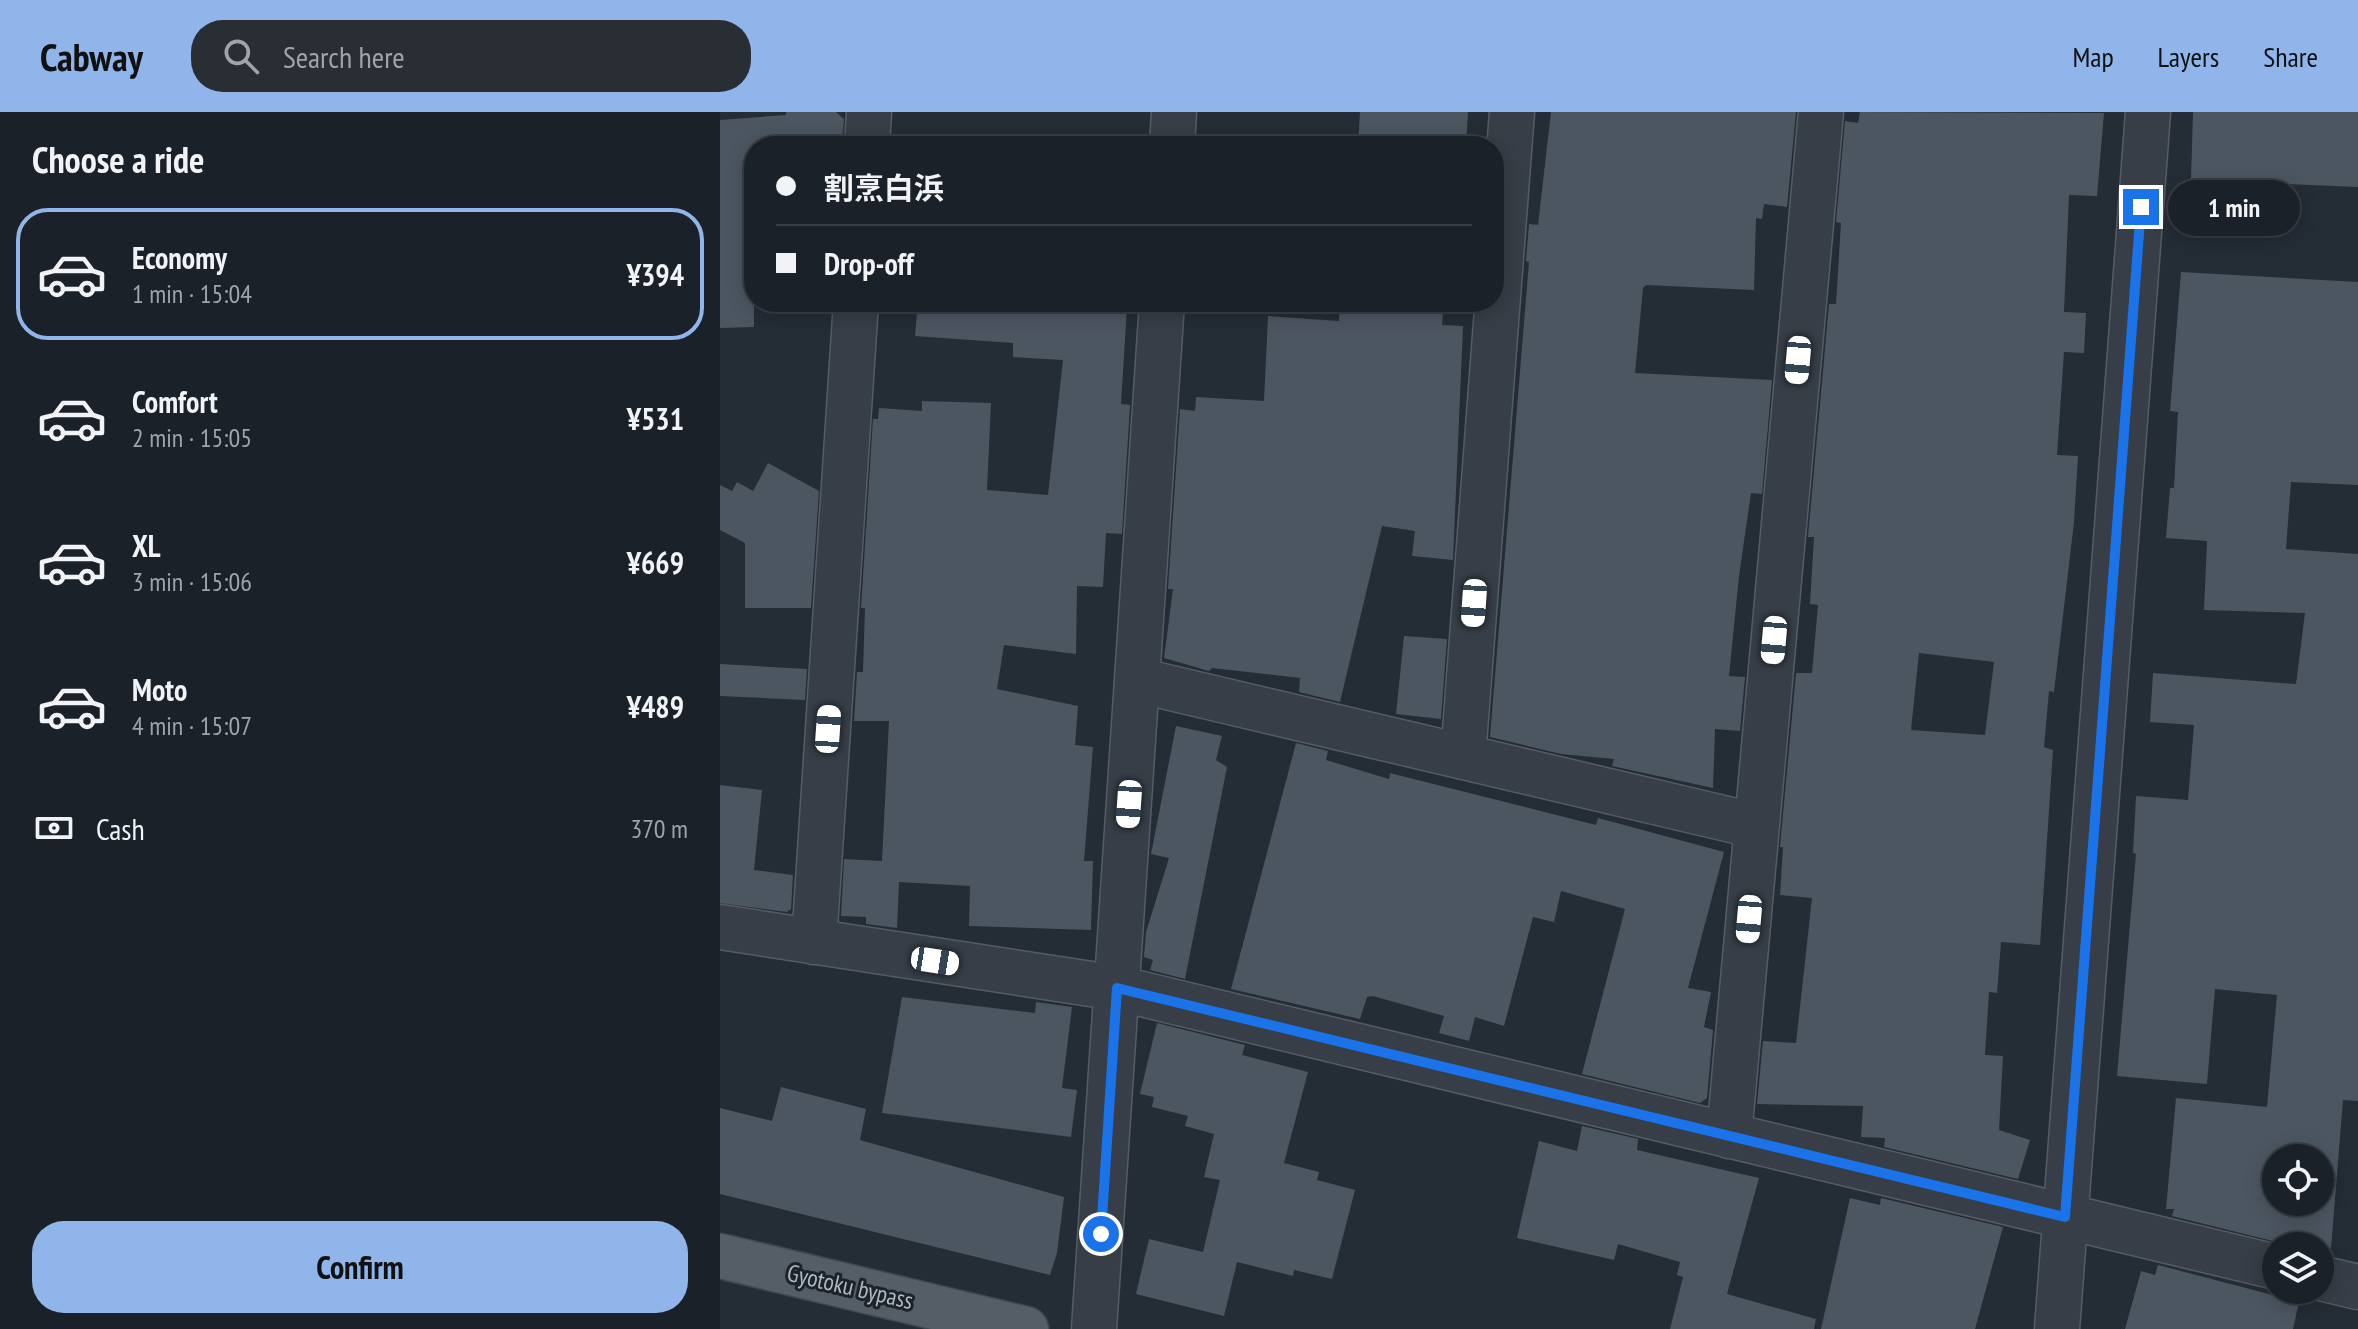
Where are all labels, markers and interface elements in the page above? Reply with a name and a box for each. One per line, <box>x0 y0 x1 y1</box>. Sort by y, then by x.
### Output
search box <box>191 20 751 92</box>
text: Cabway <box>40 32 143 81</box>
icon: search <box>219 34 263 78</box>
text: Search here <box>283 37 405 76</box>
text: Map <box>2072 38 2114 75</box>
text: Layers <box>2158 38 2219 75</box>
text: Share <box>2263 38 2318 75</box>
text: Choose a ride <box>32 136 204 183</box>
text: 割烹白浜 <box>824 168 944 207</box>
callout: 1 min <box>2169 179 2301 235</box>
route end <box>2123 189 2159 225</box>
text: 1 min <box>2208 191 2260 224</box>
icon: car <box>36 238 108 310</box>
text: Economy <box>132 238 227 277</box>
text: Drop-off <box>824 244 914 283</box>
text: ¥394 <box>627 255 684 294</box>
text: 1 min · 15:04 <box>132 277 252 310</box>
car <box>1784 335 1812 385</box>
icon: car <box>36 382 108 454</box>
text: Comfort <box>132 382 218 421</box>
text: ¥531 <box>627 399 684 438</box>
text: 2 min · 15:05 <box>132 421 252 454</box>
icon: car <box>36 526 108 598</box>
text: XL <box>132 526 161 565</box>
text: ¥669 <box>627 543 684 582</box>
text: 3 min · 15:06 <box>132 565 252 598</box>
car <box>1460 578 1488 628</box>
car <box>1760 615 1788 665</box>
icon: car <box>36 670 108 742</box>
text: Moto <box>132 670 187 709</box>
text: ¥489 <box>627 687 684 726</box>
car <box>814 704 842 754</box>
text: 4 min · 15:07 <box>132 709 252 742</box>
car <box>1115 779 1143 829</box>
icon: cash <box>32 806 76 850</box>
text: Cash <box>96 809 145 848</box>
text: 370 m <box>630 812 688 845</box>
car <box>1735 894 1763 944</box>
car <box>909 945 961 977</box>
map controls <box>2262 1144 2334 1304</box>
button: locate <box>2262 1144 2334 1216</box>
route start <box>1083 1216 1119 1252</box>
button: Confirm <box>32 1221 688 1313</box>
button: layers <box>2262 1232 2334 1304</box>
street label: Gyotoku bypass <box>784 1257 916 1316</box>

